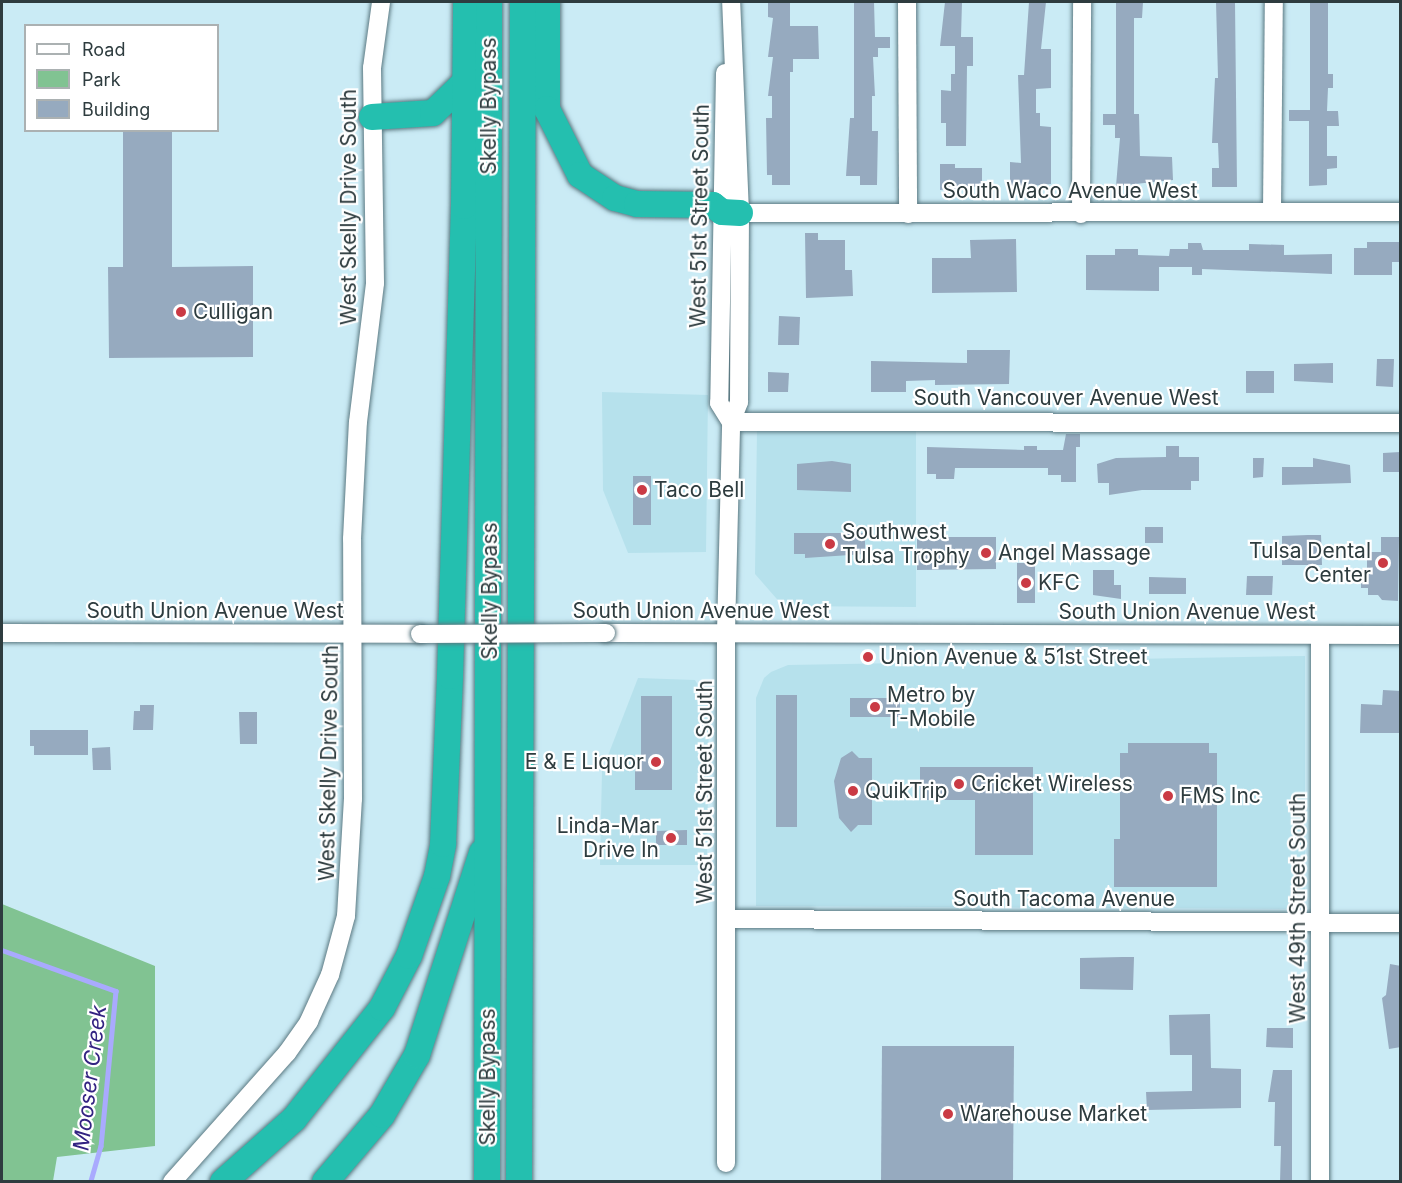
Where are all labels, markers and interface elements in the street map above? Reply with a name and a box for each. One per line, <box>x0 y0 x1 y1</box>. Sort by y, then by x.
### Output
legend <box>24 24 219 132</box>
street label: Skelly Bypass <box>476 37 502 175</box>
text: Road <box>82 39 125 60</box>
text: Park <box>82 69 121 90</box>
street label: West Skelly Drive South <box>336 89 362 325</box>
text: Building <box>82 99 150 120</box>
street label: West 51st Street South <box>685 104 715 328</box>
street label: South Waco Avenue West <box>942 178 1198 204</box>
place label: Culligan <box>193 299 273 325</box>
marker: Culligan <box>174 305 188 319</box>
street label: South Vancouver Avenue West <box>913 385 1219 411</box>
place label: Taco Bell <box>654 477 744 503</box>
marker: Taco Bell <box>635 483 649 497</box>
place label: Southwest Tulsa Trophy <box>842 519 970 569</box>
street label: Skelly Bypass <box>477 522 503 660</box>
marker: Southwest Tulsa Trophy <box>823 537 837 551</box>
place label: Tulsa Dental Center <box>1249 538 1371 588</box>
place label: Angel Massage <box>998 540 1151 566</box>
marker: Angel Massage <box>979 546 993 560</box>
marker: Tulsa Dental Center <box>1376 556 1390 570</box>
place label: KFC <box>1038 570 1080 596</box>
marker: KFC <box>1019 576 1033 590</box>
street label: South Union Avenue West <box>86 598 344 624</box>
street label: South Union Avenue West <box>572 598 830 624</box>
street label: South Union Avenue West <box>1058 599 1316 625</box>
place label: Union Avenue & 51st Street <box>880 644 1148 670</box>
street label: West Skelly Drive South <box>314 645 344 881</box>
marker: Union Avenue & 51st Street <box>861 650 875 664</box>
street label: West 51st Street South <box>692 680 718 904</box>
place label: Metro by T-Mobile <box>887 682 976 732</box>
marker: Metro by T-Mobile <box>868 700 882 714</box>
place label: E & E Liquor <box>525 749 644 775</box>
marker: E & E Liquor <box>649 755 663 769</box>
place label: Cricket Wireless <box>971 771 1133 797</box>
marker: Cricket Wireless <box>952 777 966 791</box>
place label: QuikTrip <box>865 778 947 804</box>
place label: FMS Inc <box>1180 783 1261 809</box>
marker: QuikTrip <box>846 784 860 798</box>
marker: FMS Inc <box>1161 789 1175 803</box>
street label: West 49th Street South <box>1285 793 1311 1023</box>
place label: Linda-Mar Drive In <box>557 813 659 863</box>
marker: Linda-Mar Drive In <box>664 831 678 845</box>
street label: South Tacoma Avenue <box>953 886 1175 912</box>
water label: Mooser Creek <box>68 1004 112 1152</box>
street label: Skelly Bypass <box>475 1008 501 1146</box>
place label: Warehouse Market <box>960 1101 1147 1127</box>
marker: Warehouse Market <box>941 1107 955 1121</box>

